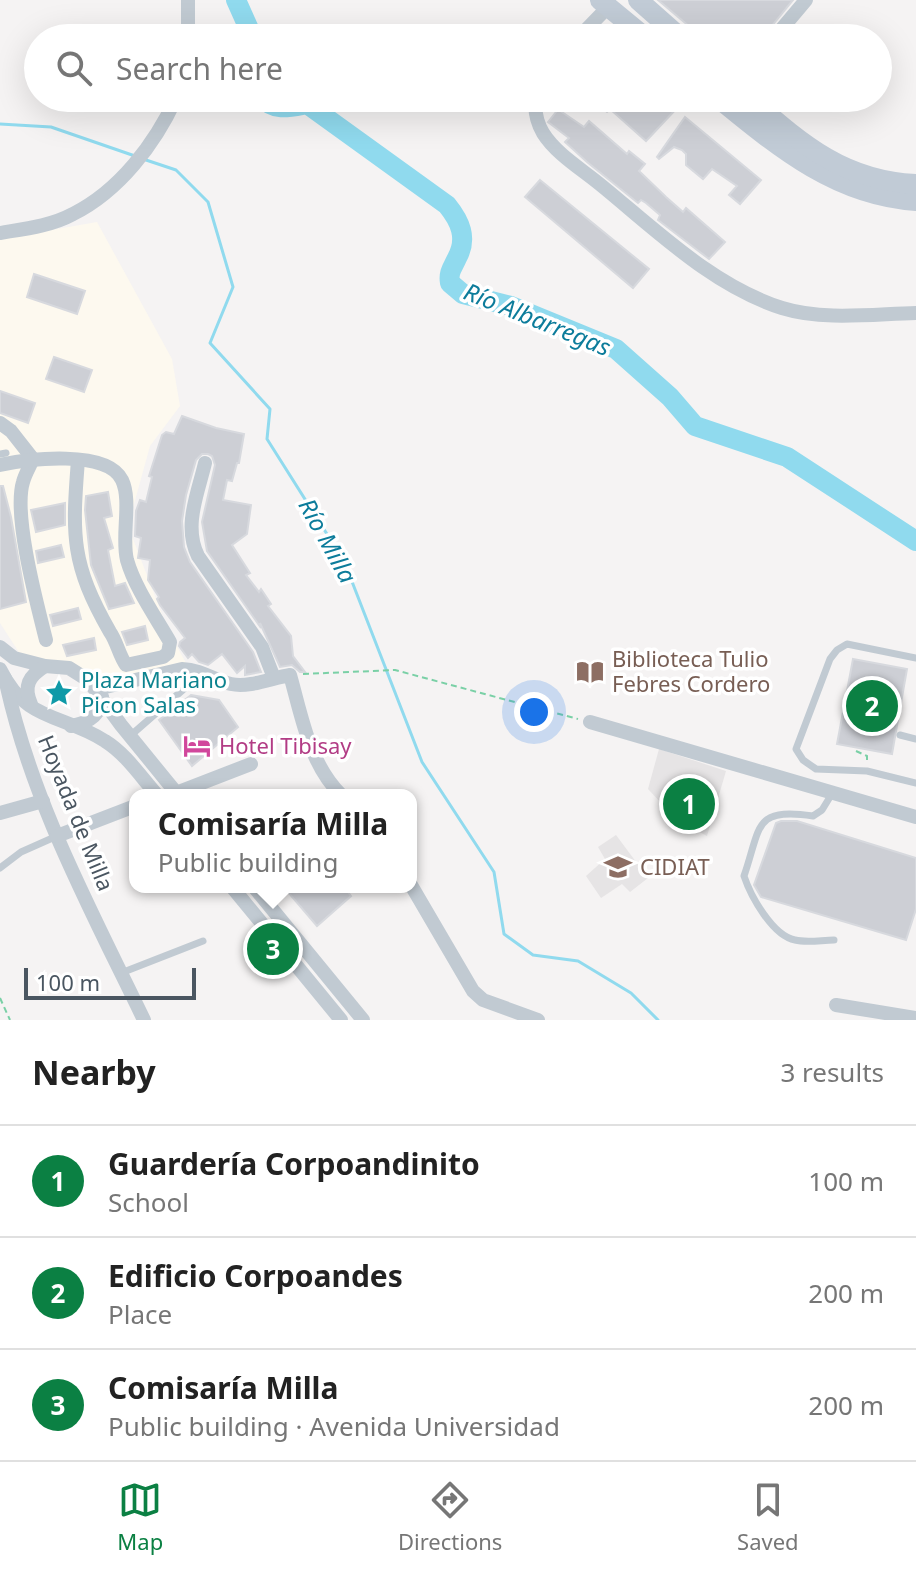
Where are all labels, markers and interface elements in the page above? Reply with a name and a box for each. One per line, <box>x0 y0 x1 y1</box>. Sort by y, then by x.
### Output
search box <box>24 24 892 112</box>
icon: search <box>52 46 96 90</box>
text: Search here <box>116 48 283 89</box>
water label: Río Albarregas <box>459 274 616 363</box>
water label: Río Milla <box>292 492 365 589</box>
place label: Biblioteca Tulio Febres Cordero <box>612 643 770 698</box>
library icon: Biblioteca Tulio Febres Cordero <box>575 657 605 687</box>
place label: Plaza Mariano Picon Salas <box>81 664 227 719</box>
pin: 2 <box>846 676 898 736</box>
place icon: Plaza Mariano Picon Salas <box>44 678 74 708</box>
your location <box>514 692 554 732</box>
street label: Hoyada de Milla <box>32 730 122 895</box>
place label: Hotel Tibisay <box>219 730 352 760</box>
hotel icon: Hotel Tibisay <box>182 731 212 761</box>
pin: 1 <box>663 774 715 834</box>
popup <box>129 789 417 893</box>
text: Comisaría Milla <box>158 803 388 844</box>
text: Public building <box>158 844 338 880</box>
place label: CIDIAT <box>640 851 710 881</box>
school or university icon: CIDIAT <box>603 852 633 882</box>
pin: 3 <box>247 919 299 979</box>
scale bar <box>24 964 196 1000</box>
text: 100 m <box>36 967 100 997</box>
text: Nearby <box>32 1049 156 1095</box>
text: 3 results <box>780 1054 884 1090</box>
text: Guardería Corpoandinito <box>108 1143 480 1184</box>
text: 1 <box>51 1163 65 1199</box>
text: 100 m <box>808 1163 884 1199</box>
text: School <box>108 1184 189 1220</box>
text: Edificio Corpoandes <box>108 1255 403 1296</box>
text: 2 <box>51 1275 65 1311</box>
text: 200 m <box>808 1275 884 1311</box>
text: Place <box>108 1296 172 1332</box>
text: Comisaría Milla <box>108 1367 339 1408</box>
text: 3 <box>51 1387 65 1423</box>
text: 200 m <box>808 1387 884 1423</box>
text: Public building · Avenida Universidad <box>108 1408 560 1444</box>
tab: Map <box>117 1478 163 1556</box>
tab: Directions <box>398 1478 502 1556</box>
tab: Saved <box>737 1478 799 1556</box>

